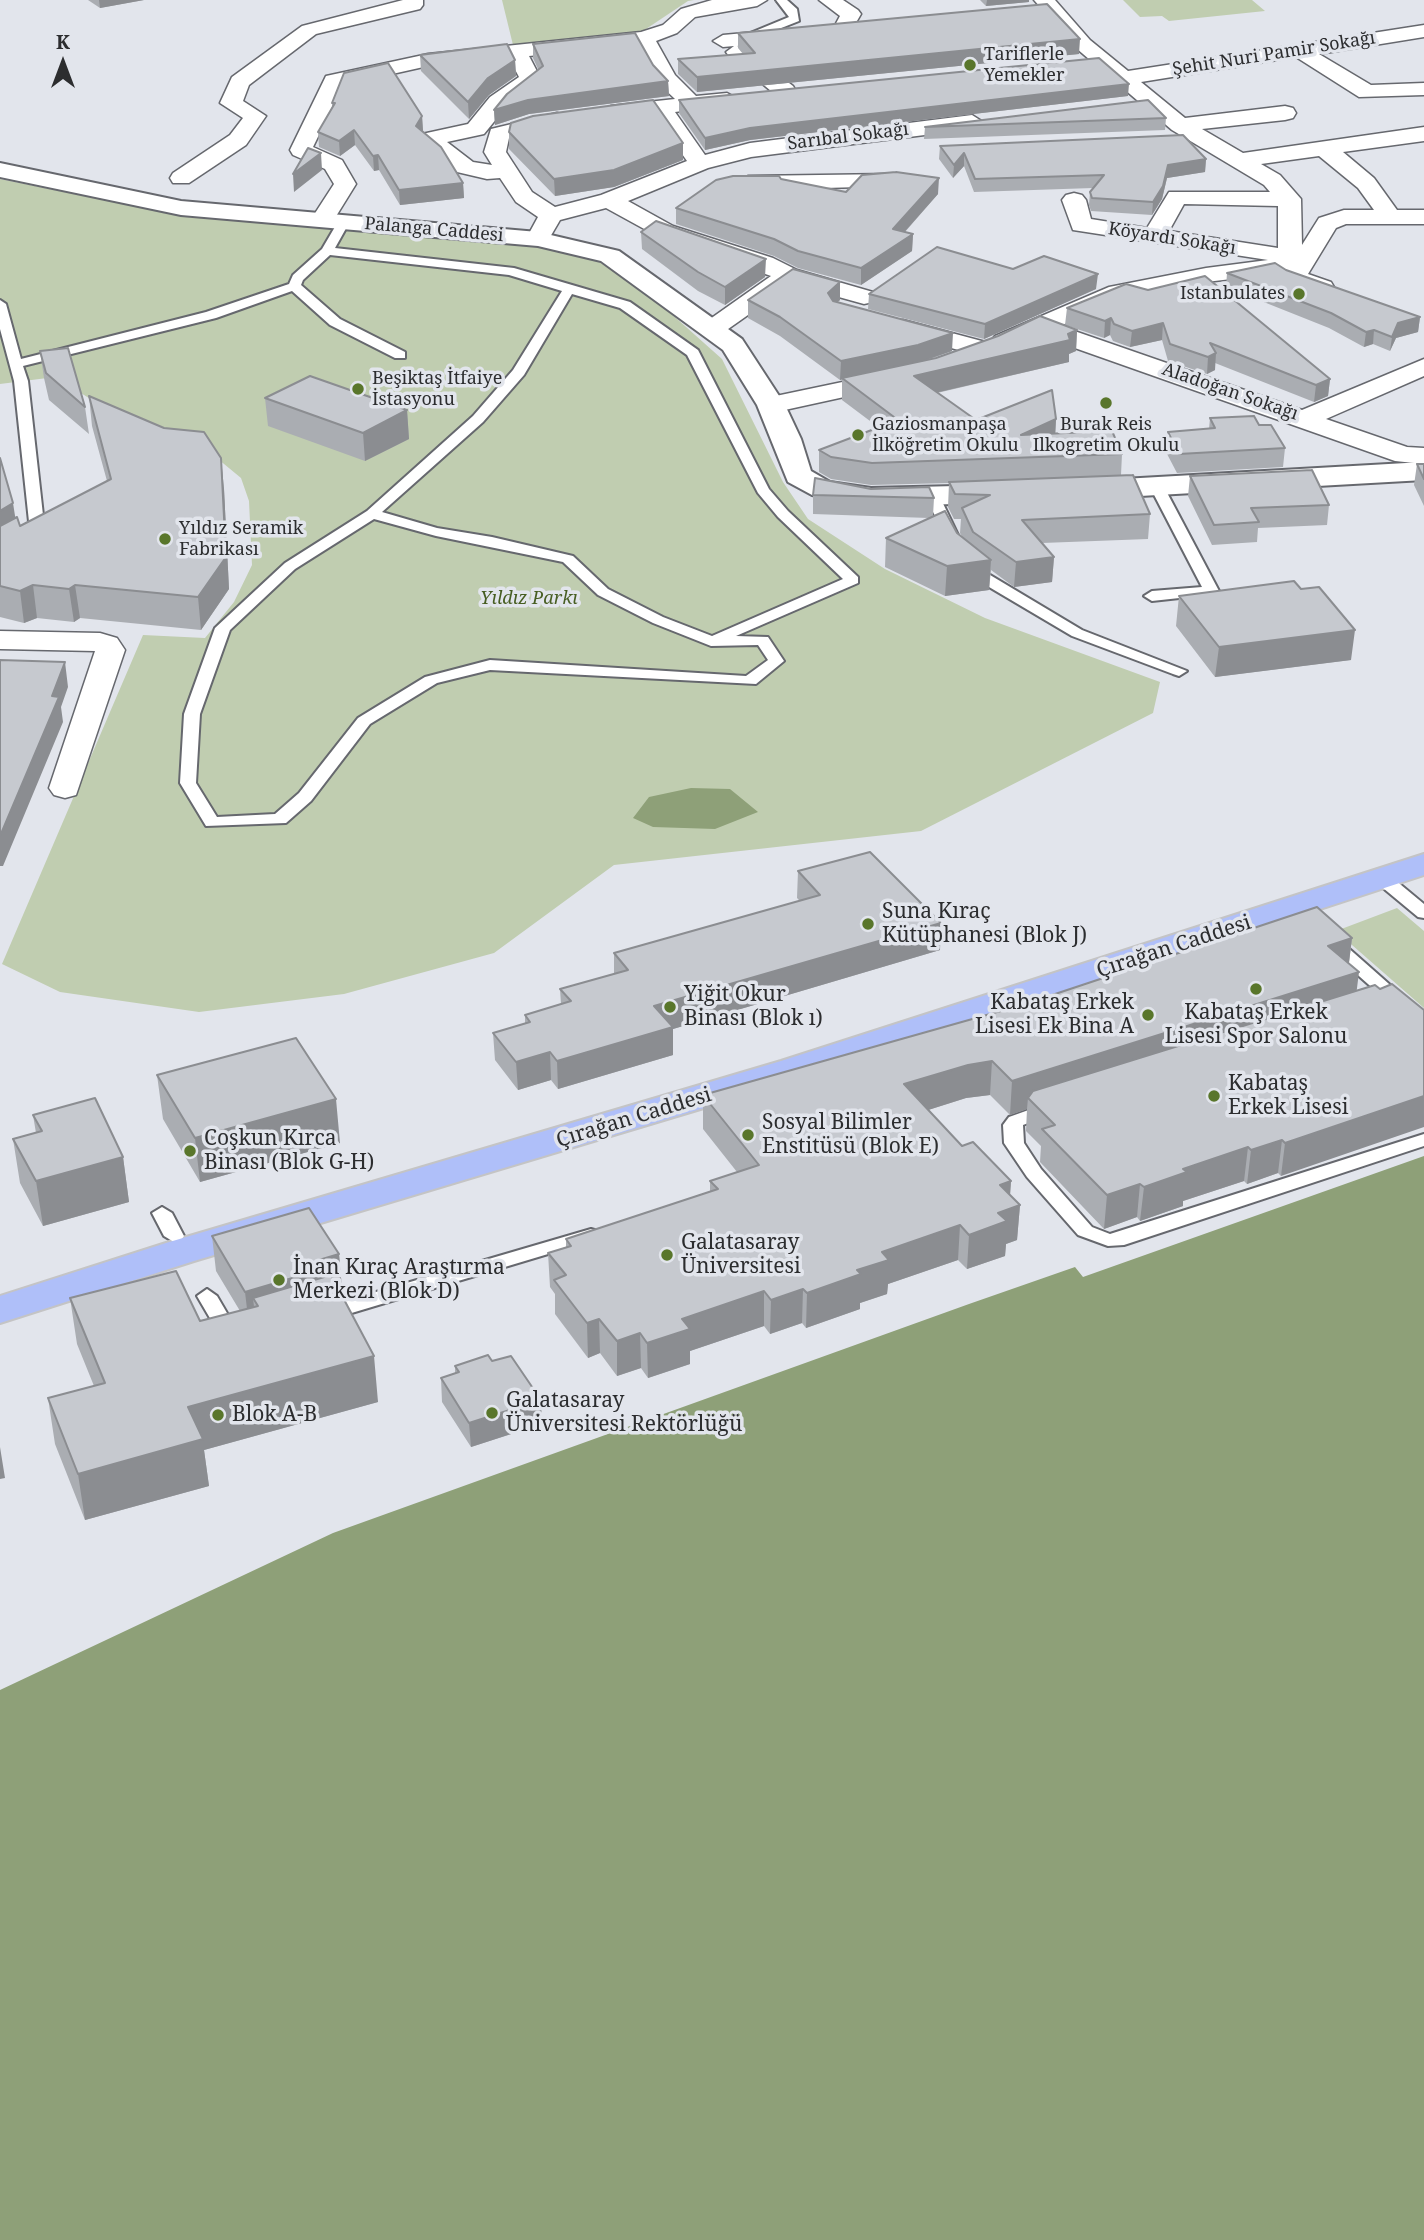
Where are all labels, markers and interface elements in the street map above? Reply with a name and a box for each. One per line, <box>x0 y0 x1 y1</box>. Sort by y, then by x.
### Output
street label: Şehit Nuri Pamir Sokağı <box>1171 27 1377 81</box>
north arrow <box>28 28 98 98</box>
text: K <box>56 29 70 55</box>
place label: Tariflerle Yemekler <box>984 44 1064 86</box>
marker: Tariflerle Yemekler <box>962 57 978 73</box>
street label: Sarıbal Sokağı <box>786 119 910 155</box>
street label: Palanga Caddesi <box>364 213 504 247</box>
street label: Köyardı Sokağı <box>1107 218 1237 260</box>
place label: Istanbulates <box>1180 283 1285 305</box>
marker: Istanbulates <box>1291 286 1307 302</box>
street label: Aladoğan Sokağı <box>1159 359 1301 425</box>
place label: Beşiktaş İtfaiye İstasyonu <box>372 368 502 410</box>
marker: Beşiktaş İtfaiye İstasyonu <box>350 381 366 397</box>
marker: Burak Reis Ilkogretim Okulu <box>1098 395 1114 411</box>
place label: Gaziosmanpaşa İlköğretim Okulu <box>872 414 1019 457</box>
place label: Burak Reis Ilkogretim Okulu <box>1033 414 1179 457</box>
marker: Gaziosmanpaşa İlköğretim Okulu <box>850 427 866 443</box>
place label: Yıldız Seramik Fabrikası <box>179 518 303 560</box>
marker: Yıldız Seramik Fabrikası <box>157 531 173 547</box>
park label: Yıldız Parkı <box>480 588 578 610</box>
place label: Suna Kıraç Kütüphanesi (Blok J) <box>882 899 1087 949</box>
street label: Çırağan Caddesi <box>1094 910 1254 984</box>
marker: Suna Kıraç Kütüphanesi (Blok J) <box>860 916 876 932</box>
marker: Kabataş Erkek Lisesi Spor Salonu <box>1248 981 1264 997</box>
place label: Yiğit Okur Binası (Blok ı) <box>684 982 823 1032</box>
place label: Kabataş Erkek Lisesi Ek Bina A <box>975 990 1134 1040</box>
marker: Yiğit Okur Binası (Blok ı) <box>662 999 678 1015</box>
place label: Kabataş Erkek Lisesi Spor Salonu <box>1165 1000 1347 1050</box>
marker: Kabataş Erkek Lisesi Ek Bina A <box>1140 1007 1156 1023</box>
place label: Kabataş Erkek Lisesi <box>1228 1071 1349 1121</box>
street label: Çırağan Caddesi <box>553 1082 715 1154</box>
marker: Kabataş Erkek Lisesi <box>1206 1088 1222 1104</box>
place label: Sosyal Bilimler Enstitüsü (Blok E) <box>762 1110 939 1160</box>
place label: Coşkun Kırca Binası (Blok G-H) <box>204 1126 374 1176</box>
marker: Sosyal Bilimler Enstitüsü (Blok E) <box>740 1127 756 1143</box>
marker: Coşkun Kırca Binası (Blok G-H) <box>182 1143 198 1159</box>
place label: Galatasaray Üniversitesi <box>681 1230 801 1280</box>
marker: Galatasaray Üniversitesi <box>659 1247 675 1263</box>
place label: İnan Kıraç Araştırma Merkezi (Blok D) <box>293 1255 505 1305</box>
marker: İnan Kıraç Araştırma Merkezi (Blok D) <box>271 1272 287 1288</box>
place label: Galatasaray Üniversitesi Rektörlüğü <box>506 1388 742 1438</box>
place label: Blok A-B <box>232 1402 317 1428</box>
marker: Galatasaray Üniversitesi Rektörlüğü <box>484 1405 500 1421</box>
marker: Blok A-B <box>210 1407 226 1423</box>

